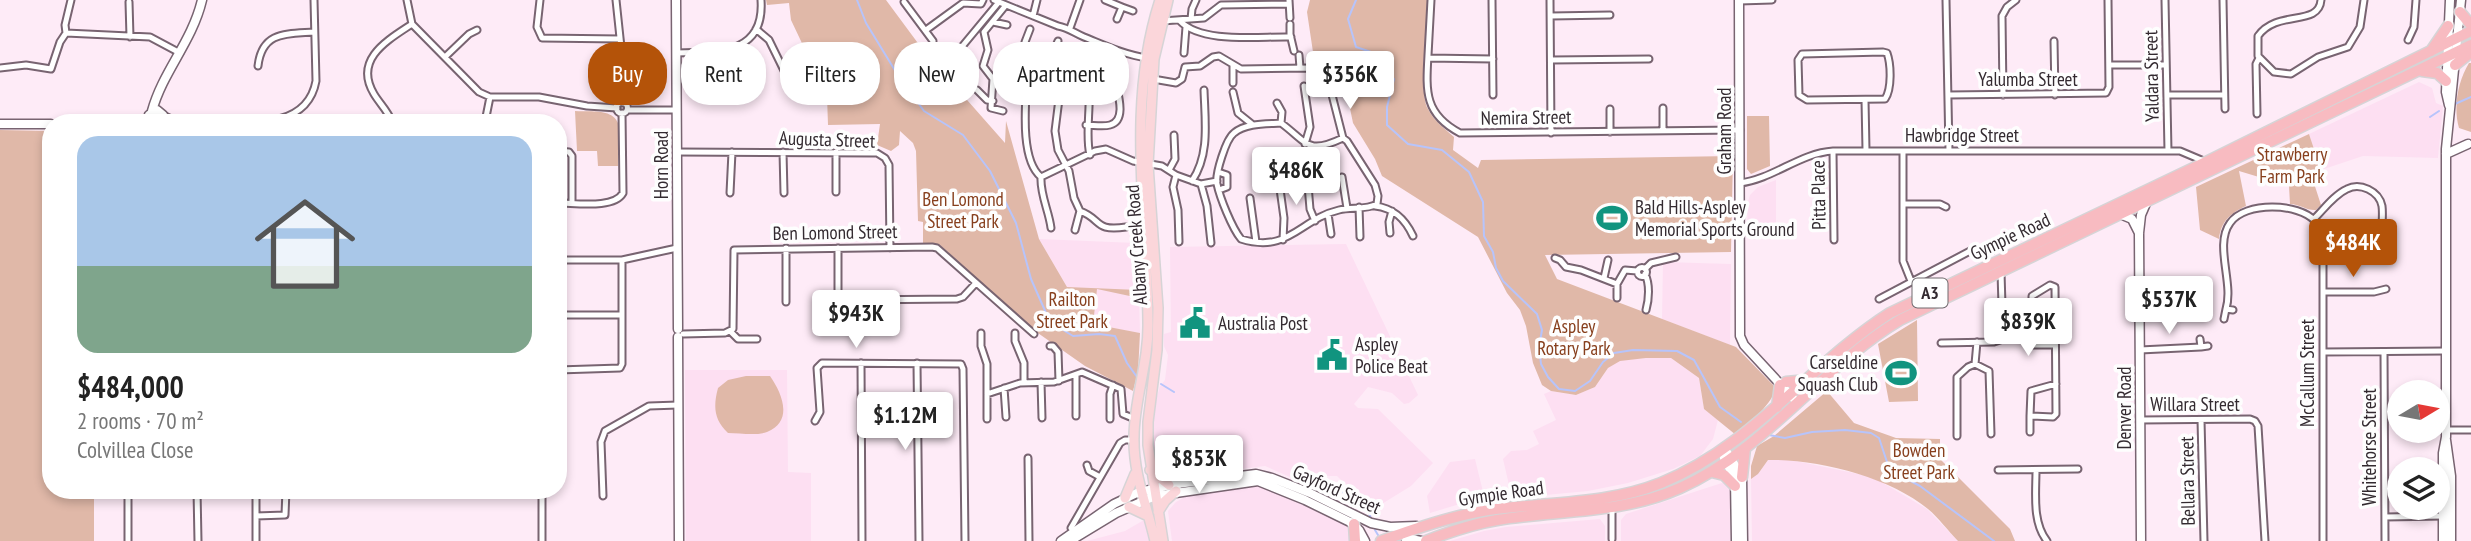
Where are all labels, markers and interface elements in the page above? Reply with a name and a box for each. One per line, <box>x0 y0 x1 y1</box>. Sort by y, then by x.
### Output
street label: Yaldara Street <box>2138 29 2164 122</box>
chip: Buy <box>588 42 667 105</box>
chip: Rent <box>681 42 766 105</box>
chip: Filters <box>780 42 880 105</box>
chip: New <box>894 42 979 105</box>
chip: Apartment <box>993 42 1129 105</box>
pin: $356K <box>1301 52 1399 111</box>
text: $356K <box>1322 59 1378 88</box>
street label: Yalumba Street <box>1978 67 2078 91</box>
street label: Graham Road <box>1712 88 1736 174</box>
street label: Nemira Street <box>1480 104 1572 130</box>
street label: Hawbridge Street <box>1905 123 2020 147</box>
street label: Augusta Street <box>778 125 876 153</box>
street label: Horn Road <box>649 131 673 199</box>
park label: Strawberry Farm Park <box>2256 142 2328 188</box>
pin: $486K <box>1247 148 1345 207</box>
text: $486K <box>1268 155 1324 184</box>
street label: Pitta Place <box>1805 160 1831 230</box>
icon: home <box>242 181 368 307</box>
street label: Albany Creek Road <box>1120 184 1152 306</box>
park label: Ben Lomond Street Park <box>922 187 1004 233</box>
place label: Bald Hills-Aspley Memorial Sports Ground <box>1635 195 1794 241</box>
sports icon: Bald Hills-Aspley Memorial Sports Ground <box>1595 201 1629 235</box>
street label: Gympie Road <box>1966 207 2054 265</box>
street label: Ben Lomond Street <box>772 219 898 245</box>
pin: $484K <box>2304 219 2402 279</box>
text: $484K <box>2325 227 2381 256</box>
pin: $537K <box>2120 276 2218 336</box>
road number: A3 <box>1912 278 1948 307</box>
text: $537K <box>2141 284 2197 313</box>
park label: Railton Street Park <box>1036 287 1108 333</box>
pin: $943K <box>807 290 905 350</box>
text: $943K <box>828 298 884 327</box>
pin: $839K <box>1979 298 2077 358</box>
public building icon: Australia Post <box>1178 306 1212 340</box>
text: $839K <box>2000 306 2056 335</box>
place label: Australia Post <box>1218 311 1309 335</box>
park label: Aspley Rotary Park <box>1537 314 1611 360</box>
street label: McCallum Street <box>2295 318 2319 427</box>
place label: Aspley Police Beat <box>1355 332 1428 378</box>
public building icon: Aspley Police Beat <box>1315 338 1349 372</box>
place label: Carseldine Squash Club <box>1797 350 1878 396</box>
sports icon: Carseldine Squash Club <box>1884 356 1918 390</box>
street label: Denver Road <box>2112 366 2136 450</box>
text: $484,000 <box>77 367 184 406</box>
north arrow <box>2387 380 2450 443</box>
map controls <box>2387 380 2450 520</box>
street label: Whitehorse Street <box>2357 387 2381 506</box>
pin: $1.12M <box>848 392 962 452</box>
street label: Willara Street <box>2150 392 2241 416</box>
text: $1.12M <box>873 400 937 429</box>
text: 2 rooms · 70 m² <box>77 406 204 435</box>
text: Colvillea Close <box>77 435 194 464</box>
pin: $853K <box>1150 435 1248 495</box>
street label: Bellara Street <box>2174 435 2200 526</box>
park label: Bowden Street Park <box>1883 438 1955 484</box>
text: $853K <box>1171 443 1227 472</box>
button: layers <box>2387 457 2450 520</box>
street label: Gayford Street <box>1289 459 1385 519</box>
street label: Gympie Road <box>1457 475 1545 511</box>

